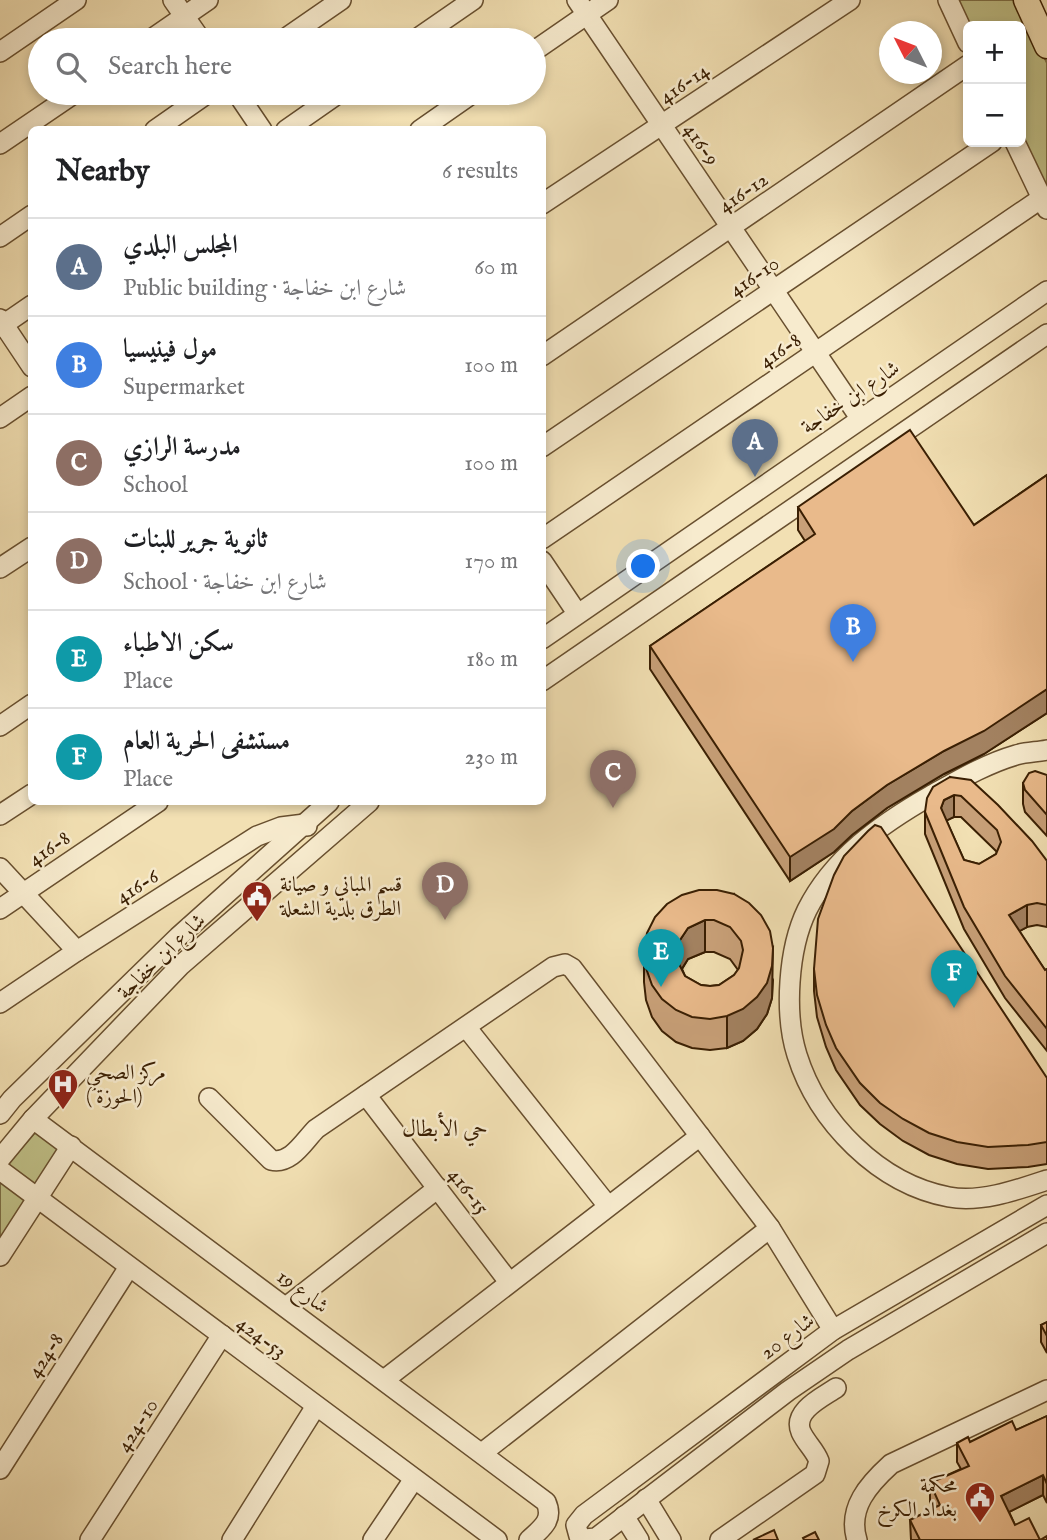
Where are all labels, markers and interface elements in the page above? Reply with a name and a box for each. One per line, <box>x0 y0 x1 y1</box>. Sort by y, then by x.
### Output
north arrow <box>879 21 942 84</box>
map controls <box>963 21 1026 147</box>
button: + <box>963 21 1026 84</box>
search box <box>28 28 546 105</box>
icon: search <box>52 48 90 86</box>
text: Search here <box>108 50 232 83</box>
street label: 416-14 <box>655 57 716 111</box>
button: − <box>963 84 1026 147</box>
street label: 416-9 <box>677 118 725 171</box>
text: Nearby <box>56 153 149 191</box>
text: 6 results <box>442 157 518 186</box>
street label: 416-12 <box>714 167 774 220</box>
text: المجلس البلدي <box>123 229 238 262</box>
street label: 416-10 <box>725 251 785 304</box>
text: A <box>71 253 87 282</box>
text: 60 m <box>474 253 518 282</box>
text: Public building · شارع ابن خفاجة <box>123 274 406 303</box>
street label: 416-8 <box>755 327 807 375</box>
text: مول فينيسيا <box>123 333 217 366</box>
text: B <box>71 351 87 380</box>
text: 100 m <box>464 351 518 380</box>
street label: شارع ابن خفاجة <box>796 355 907 444</box>
text: Supermarket <box>123 373 245 402</box>
pin: A <box>732 419 778 477</box>
text: مدرسة الرازي <box>123 431 241 464</box>
text: C <box>71 449 87 478</box>
text: 100 m <box>464 449 518 478</box>
text: School <box>123 471 188 500</box>
text: ثانوية جرير للبنات <box>123 523 267 556</box>
text: D <box>70 547 88 576</box>
text: 170 m <box>465 547 518 576</box>
your location <box>626 549 660 583</box>
text: School · شارع ابن خفاجة <box>123 568 327 597</box>
pin: B <box>830 604 876 662</box>
text: سكن الاطباء <box>123 627 234 660</box>
text: E <box>71 645 87 674</box>
text: 180 m <box>466 645 518 674</box>
text: Place <box>123 667 173 696</box>
text: مستشفى الحرية العام <box>123 725 290 758</box>
text: F <box>72 743 86 772</box>
text: 230 m <box>465 743 518 772</box>
pin: C <box>590 750 636 808</box>
text: Place <box>123 765 173 794</box>
street label: 416-8 <box>24 825 76 873</box>
pin: D <box>422 862 468 920</box>
street label: 416-6 <box>111 863 165 911</box>
place label: قسم المباني و صيانة الطرق بلدية الشعلة <box>279 872 402 923</box>
public building icon: قسم المباني و صيانة الطرق بلدية الشعلة <box>240 879 274 923</box>
street label: شارع ابن خفاجة <box>112 908 214 1008</box>
pin: E <box>638 929 684 987</box>
pin: F <box>931 950 977 1008</box>
place label: مركز الصحي ( الحوزة) <box>86 1060 166 1111</box>
hospital icon: مركز الصحي ( الحوزة) <box>46 1067 80 1111</box>
district label: حي الأبطال <box>402 1112 488 1147</box>
street label: 416-15 <box>441 1163 495 1221</box>
street label: شارع 19 <box>269 1264 333 1323</box>
street label: شارع 20 <box>755 1308 822 1369</box>
street label: 424-53 <box>231 1311 291 1366</box>
street label: 424-8 <box>22 1328 71 1383</box>
street label: 424-10 <box>111 1394 165 1458</box>
place label: محكمة بغداد الكرخ <box>877 1473 957 1528</box>
public building icon: محكمة بغداد الكرخ <box>963 1480 997 1524</box>

